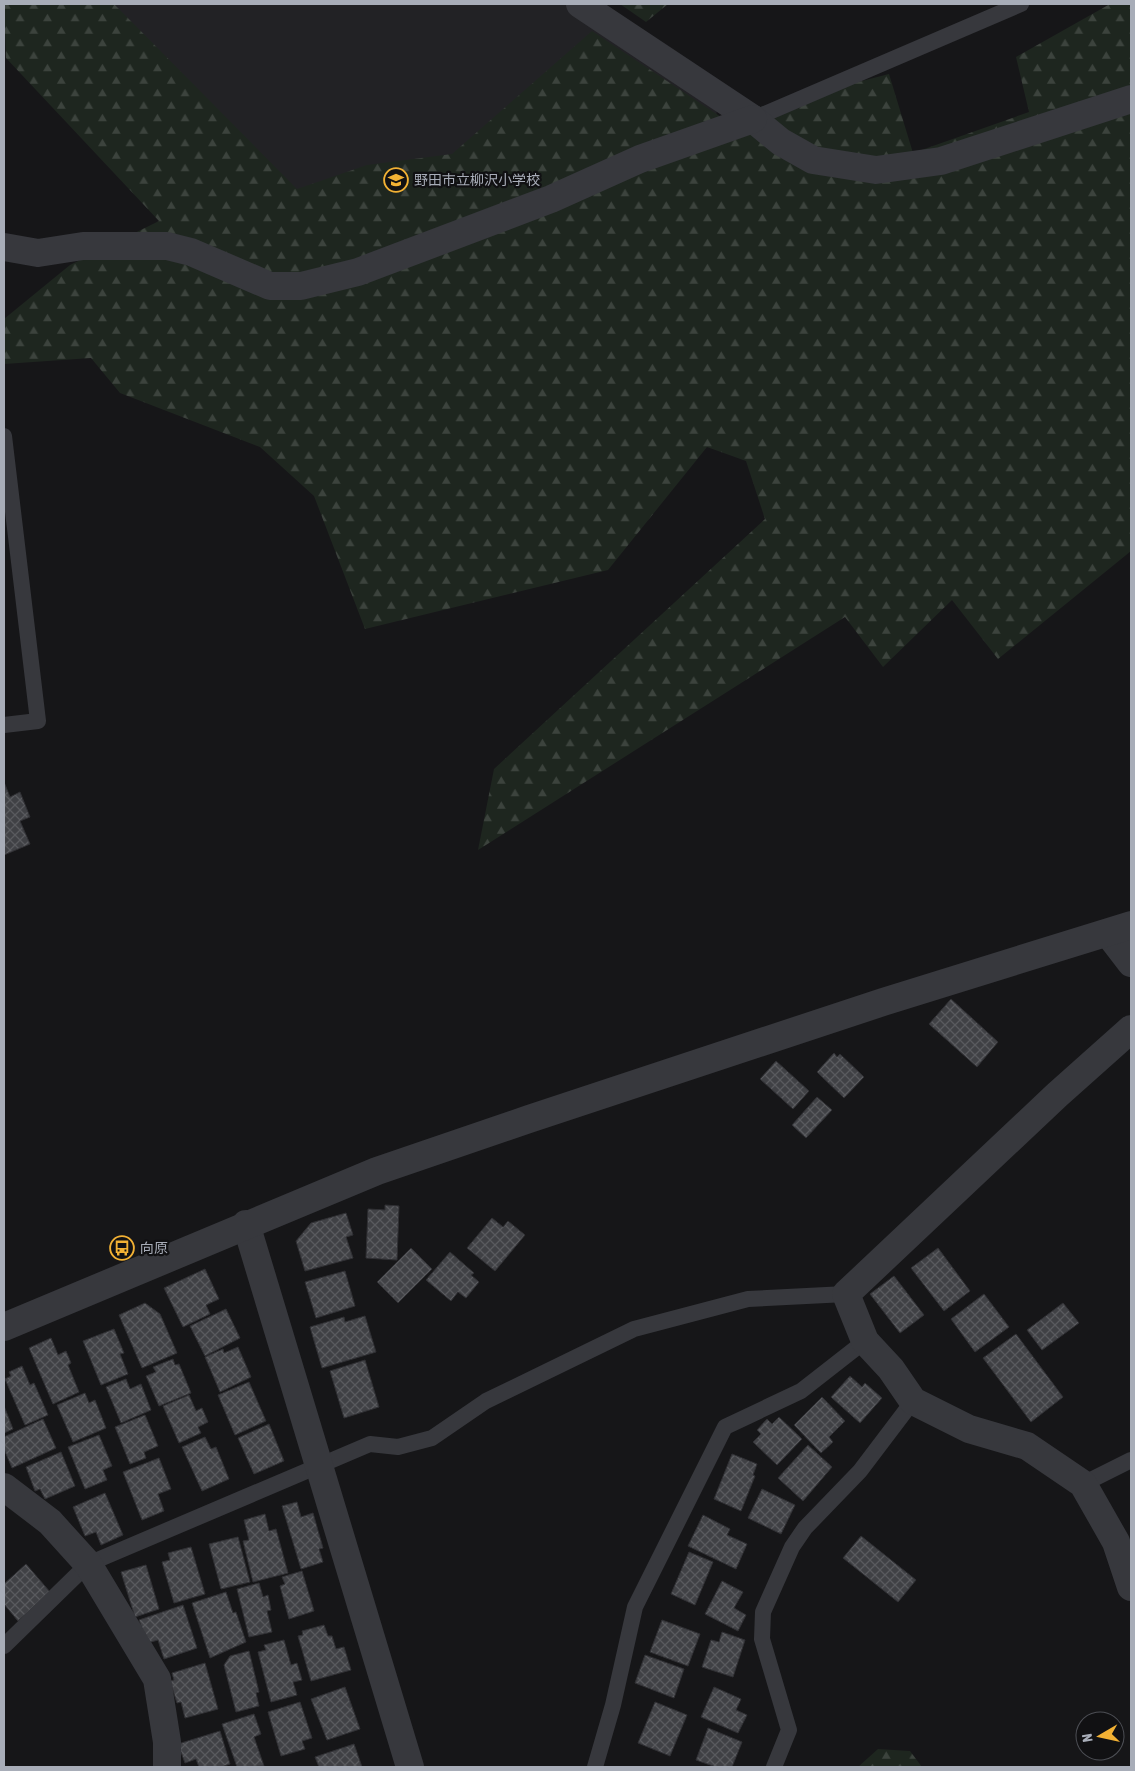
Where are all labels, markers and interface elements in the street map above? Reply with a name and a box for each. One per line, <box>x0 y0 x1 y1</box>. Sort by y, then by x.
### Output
school or university icon: 野田市立柳沢小学校 <box>383 167 409 193</box>
place label: 野田市立柳沢小学校 <box>414 172 540 188</box>
bus stop icon: 向原 <box>109 1235 135 1261</box>
place label: 向原 <box>140 1240 168 1256</box>
north arrow <box>1075 1711 1125 1761</box>
text: N <box>1079 1733 1096 1743</box>

